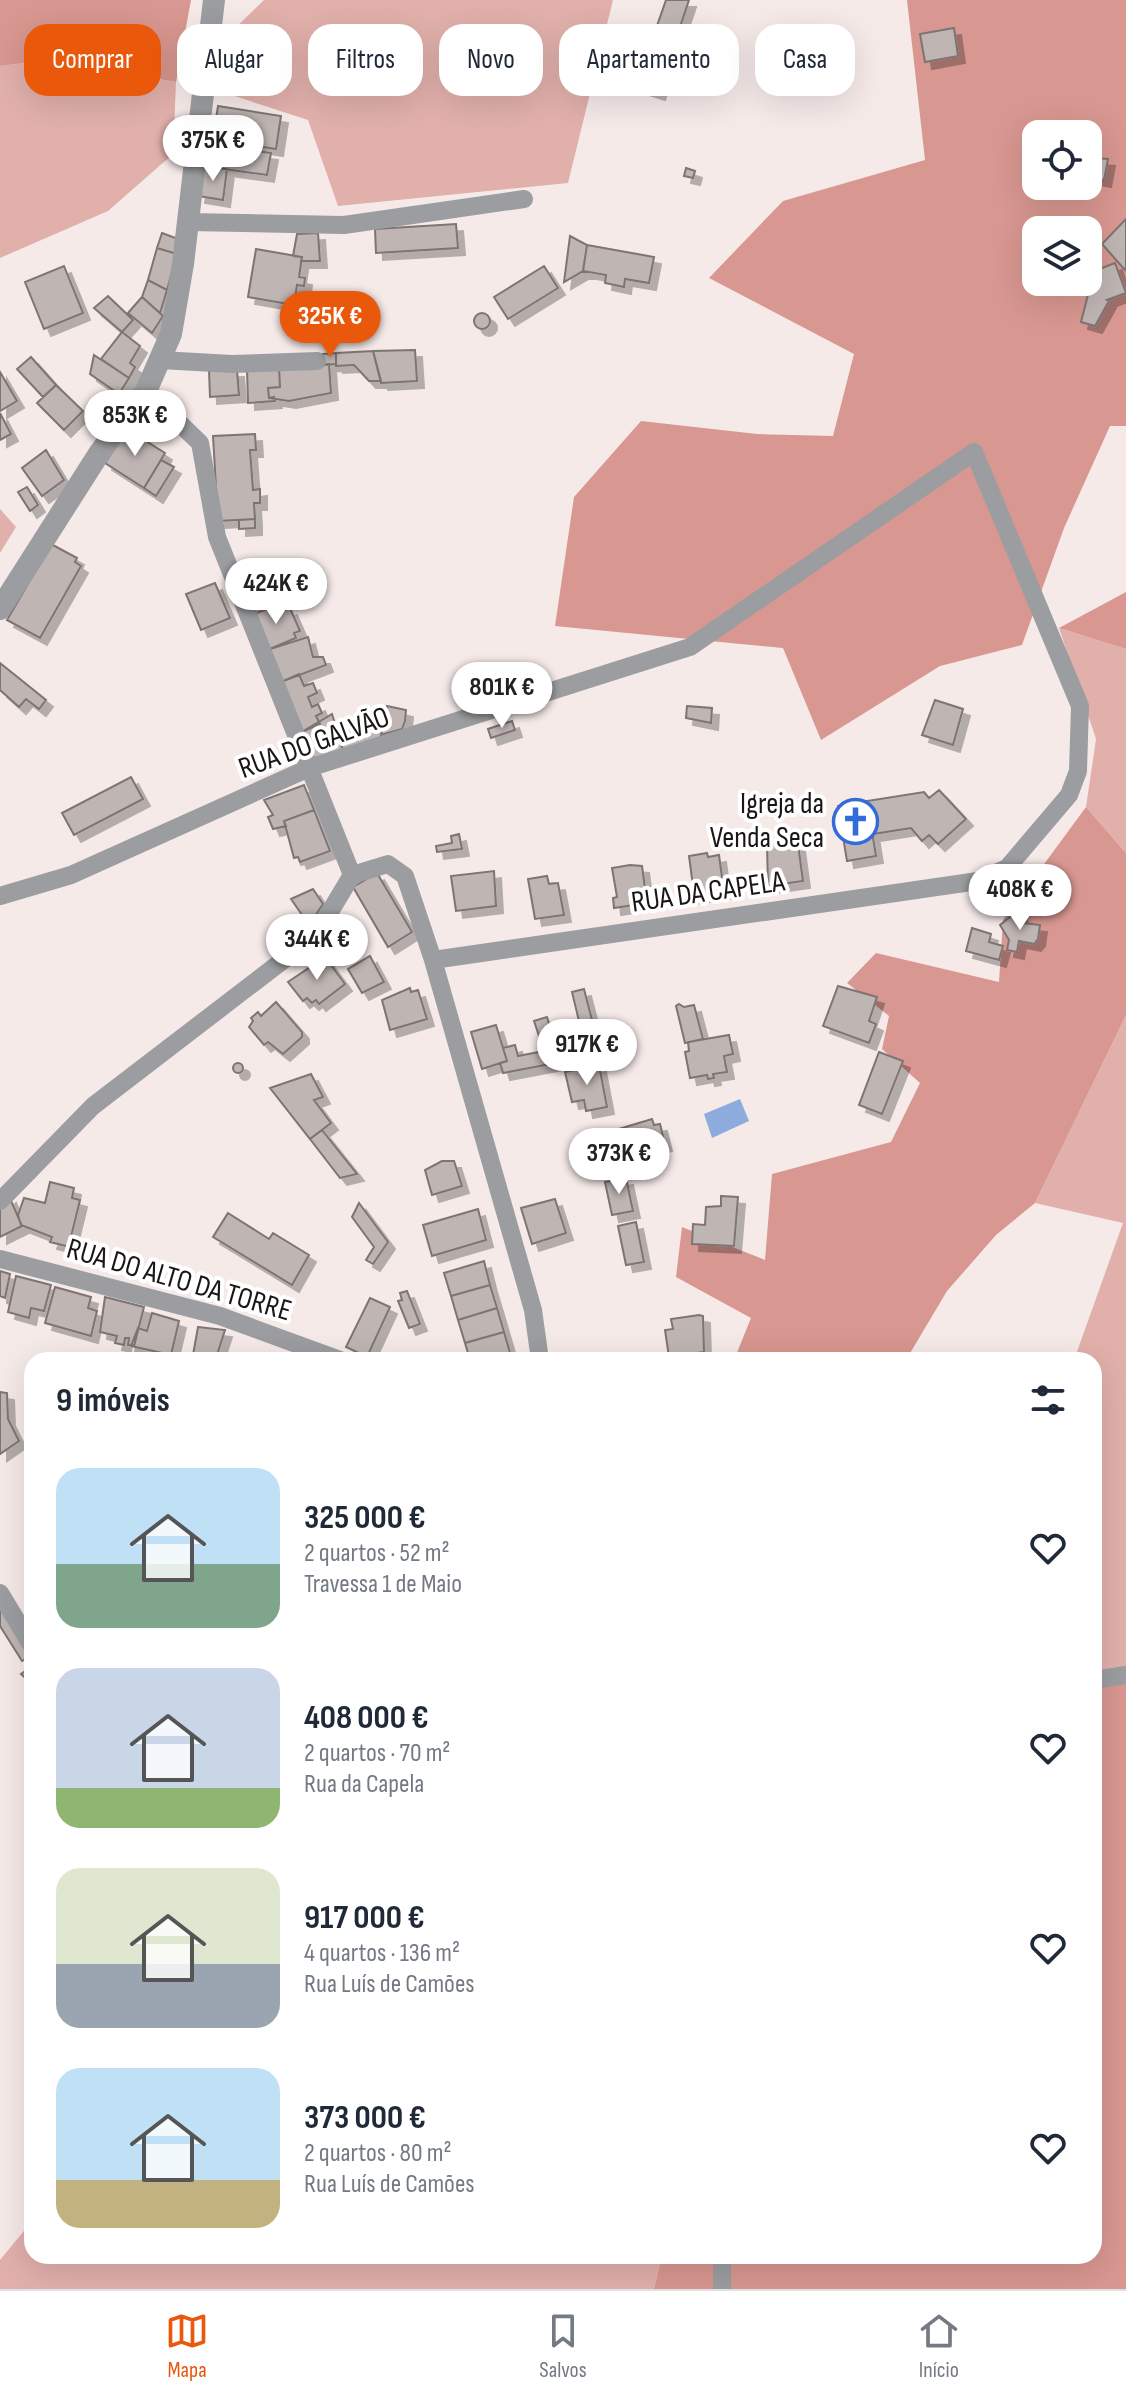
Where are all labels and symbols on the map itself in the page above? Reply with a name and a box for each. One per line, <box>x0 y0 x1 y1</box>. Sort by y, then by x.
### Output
pin: 375K € <box>148 115 278 183</box>
pin: 325K € <box>265 291 395 359</box>
pin: 853K € <box>70 390 200 458</box>
pin: 424K € <box>211 558 341 626</box>
pin: 801K € <box>437 662 567 730</box>
street label: RUA DO GALVÃO <box>234 699 394 787</box>
place label: Igreja da Venda Seca <box>710 786 824 856</box>
church icon: Igreja da Venda Seca <box>831 797 879 845</box>
street label: RUA DA CAPELA <box>629 863 787 921</box>
pin: 408K € <box>955 864 1085 932</box>
pin: 344K € <box>252 914 382 982</box>
pin: 917K € <box>522 1019 652 1087</box>
pin: 373K € <box>554 1128 684 1196</box>
street label: RUA DO ALTO DA TORRE <box>63 1231 295 1329</box>

